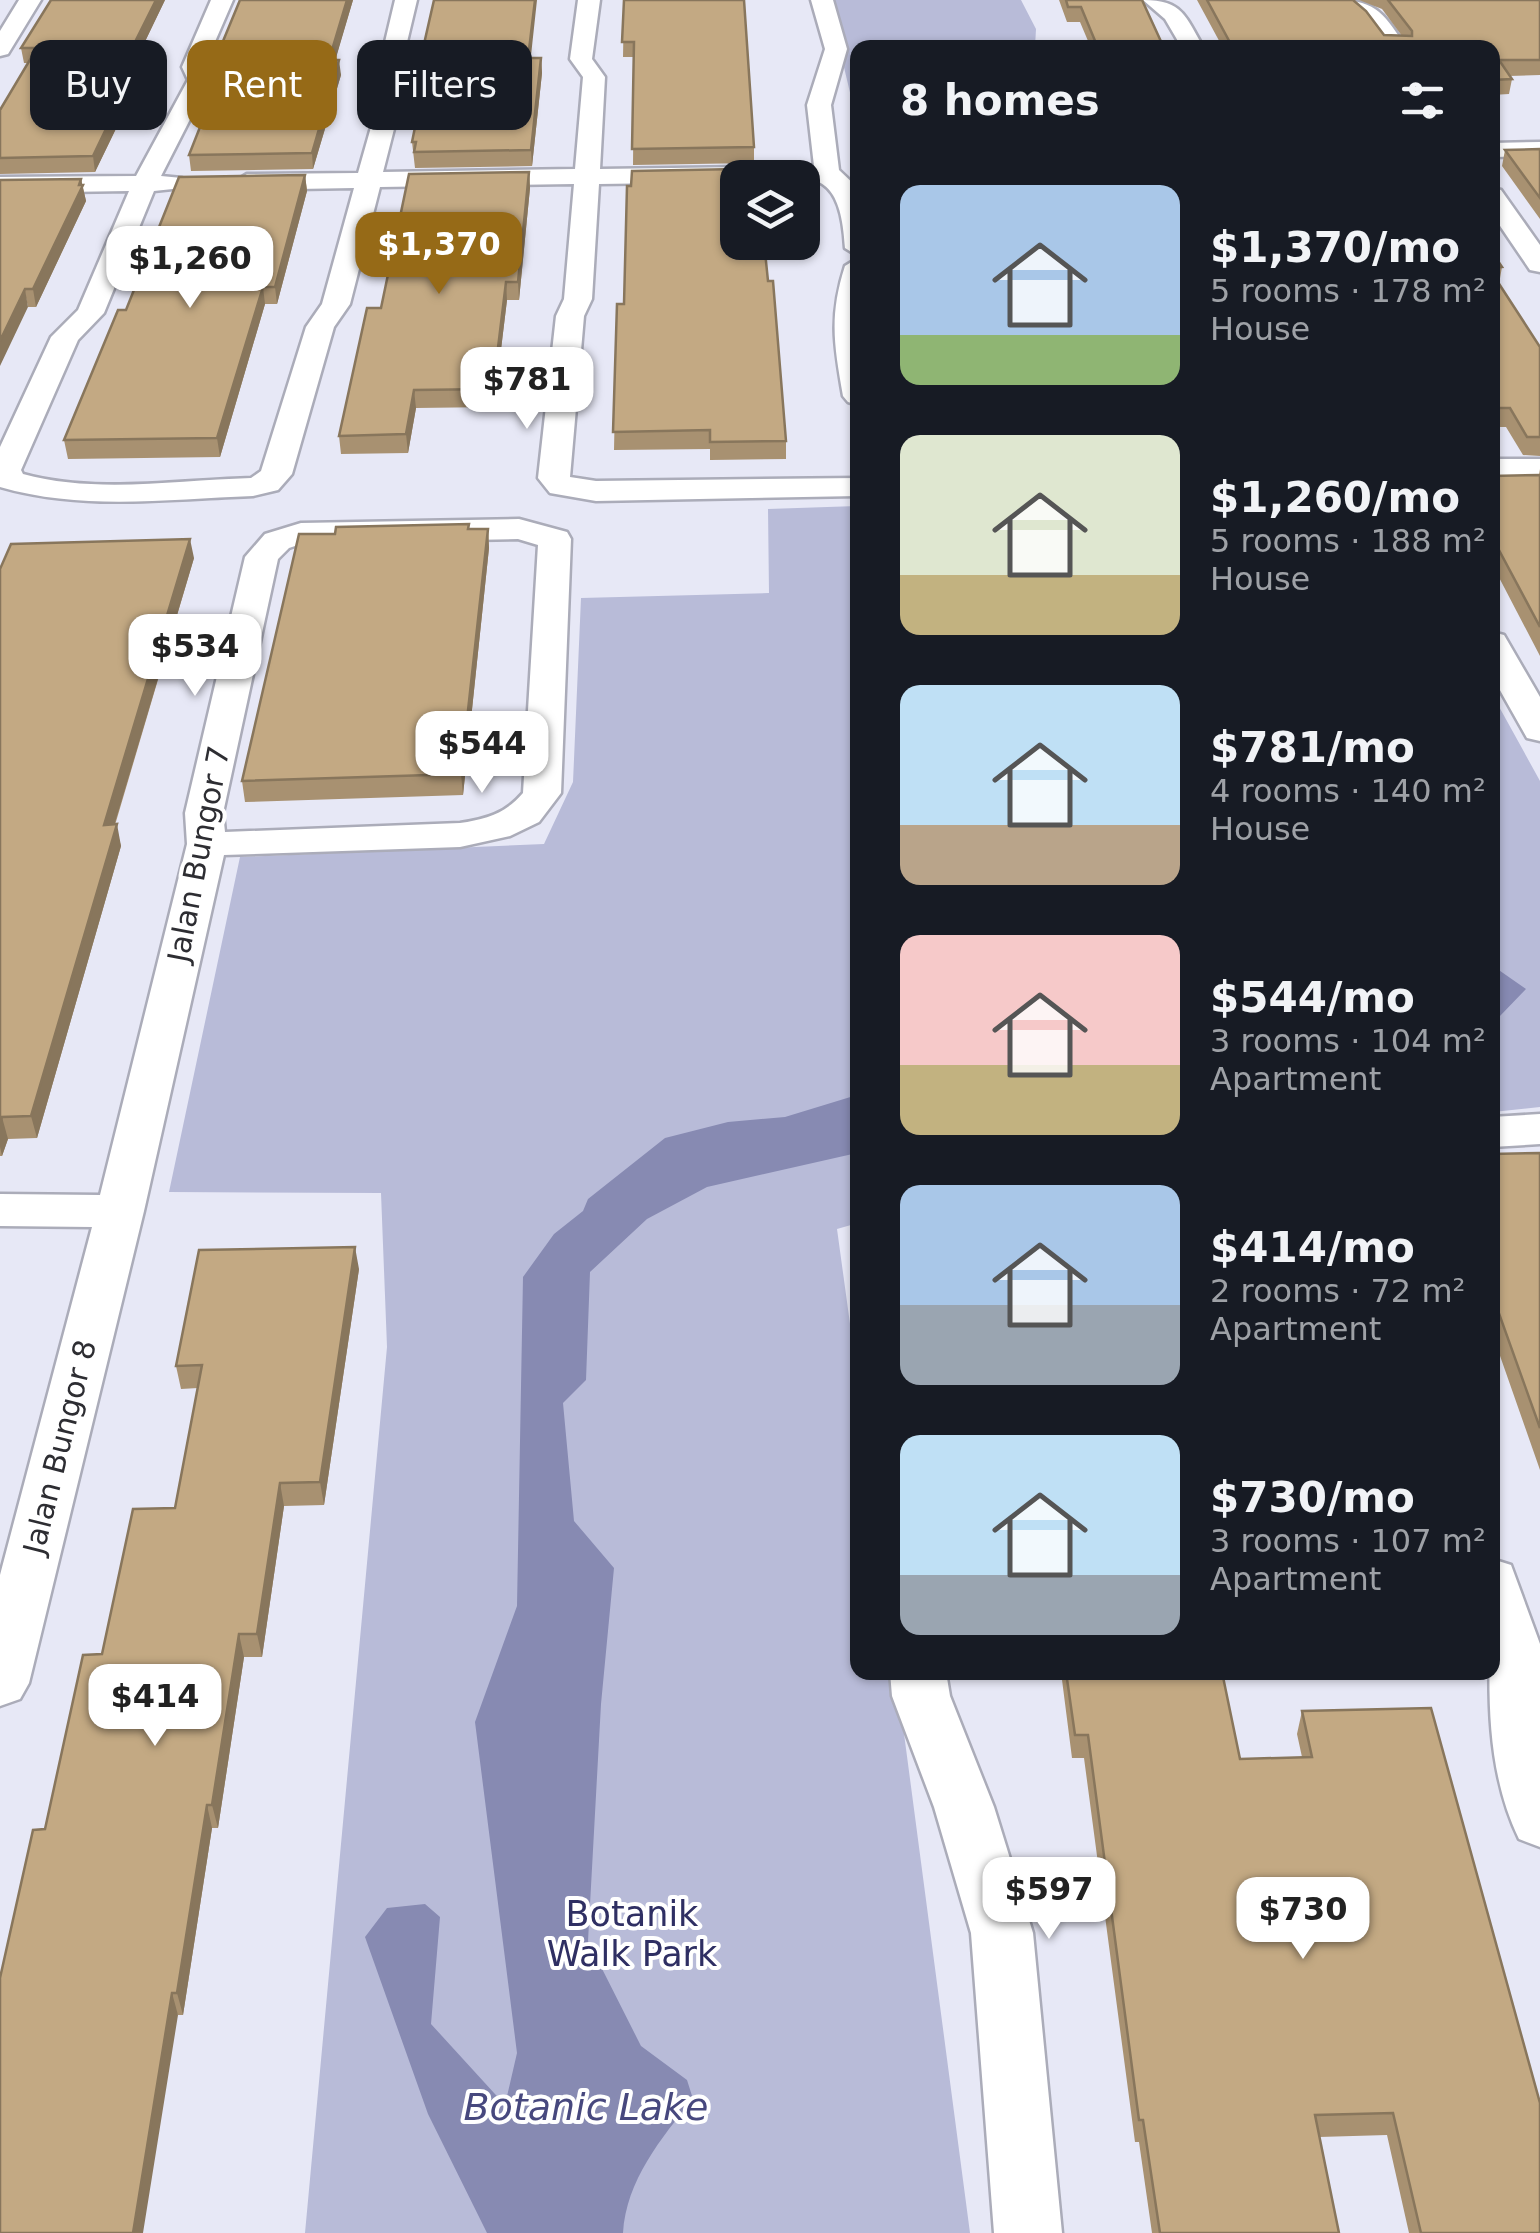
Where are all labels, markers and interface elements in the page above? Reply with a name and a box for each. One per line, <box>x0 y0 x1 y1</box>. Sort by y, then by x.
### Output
chip: Buy <box>30 40 167 130</box>
chip: Rent <box>187 40 337 130</box>
chip: Filters <box>357 40 532 130</box>
icon: filters <box>1395 73 1450 128</box>
text: 8 homes <box>900 76 1100 125</box>
map controls <box>720 160 820 260</box>
button: layers <box>720 160 820 260</box>
pin: $1,370 <box>358 212 520 297</box>
text: $1,370/mo <box>1210 223 1460 272</box>
text: $1,370 <box>377 225 501 263</box>
icon: home <box>980 225 1100 345</box>
pin: $1,260 <box>109 226 271 311</box>
text: $1,260 <box>128 239 252 277</box>
text: 5 rooms · 178 m² <box>1210 272 1486 310</box>
text: House <box>1210 310 1310 348</box>
pin: $781 <box>468 347 586 432</box>
text: $781 <box>482 360 572 398</box>
text: $1,260/mo <box>1210 473 1460 522</box>
icon: home <box>980 475 1100 595</box>
text: 5 rooms · 188 m² <box>1210 522 1486 560</box>
text: House <box>1210 560 1310 598</box>
pin: $534 <box>136 614 254 699</box>
text: $534 <box>150 627 240 665</box>
pin: $544 <box>423 711 541 796</box>
text: $781/mo <box>1210 723 1415 772</box>
text: $544 <box>437 724 527 762</box>
icon: home <box>980 725 1100 845</box>
street label: Jalan Bungor 7 <box>160 743 237 967</box>
text: 4 rooms · 140 m² <box>1210 772 1486 810</box>
text: House <box>1210 810 1310 848</box>
text: $544/mo <box>1210 973 1415 1022</box>
icon: home <box>980 975 1100 1095</box>
text: 3 rooms · 104 m² <box>1210 1022 1486 1060</box>
text: Apartment <box>1210 1060 1381 1098</box>
text: $414/mo <box>1210 1223 1415 1272</box>
icon: home <box>980 1225 1100 1345</box>
text: 2 rooms · 72 m² <box>1210 1272 1465 1310</box>
text: Apartment <box>1210 1310 1381 1348</box>
street label: Jalan Bungor 8 <box>16 1336 103 1560</box>
text: $730/mo <box>1210 1473 1415 1522</box>
icon: home <box>980 1475 1100 1595</box>
text: 3 rooms · 107 m² <box>1210 1522 1486 1560</box>
text: Apartment <box>1210 1560 1381 1598</box>
pin: $414 <box>96 1664 214 1749</box>
text: $414 <box>110 1677 200 1715</box>
pin: $597 <box>990 1857 1108 1942</box>
text: $597 <box>1004 1870 1094 1908</box>
pin: $730 <box>1244 1877 1362 1962</box>
text: $730 <box>1258 1890 1348 1928</box>
park label: Botanik Walk Park <box>547 1894 718 1974</box>
water label: Botanic Lake <box>464 2085 708 2129</box>

